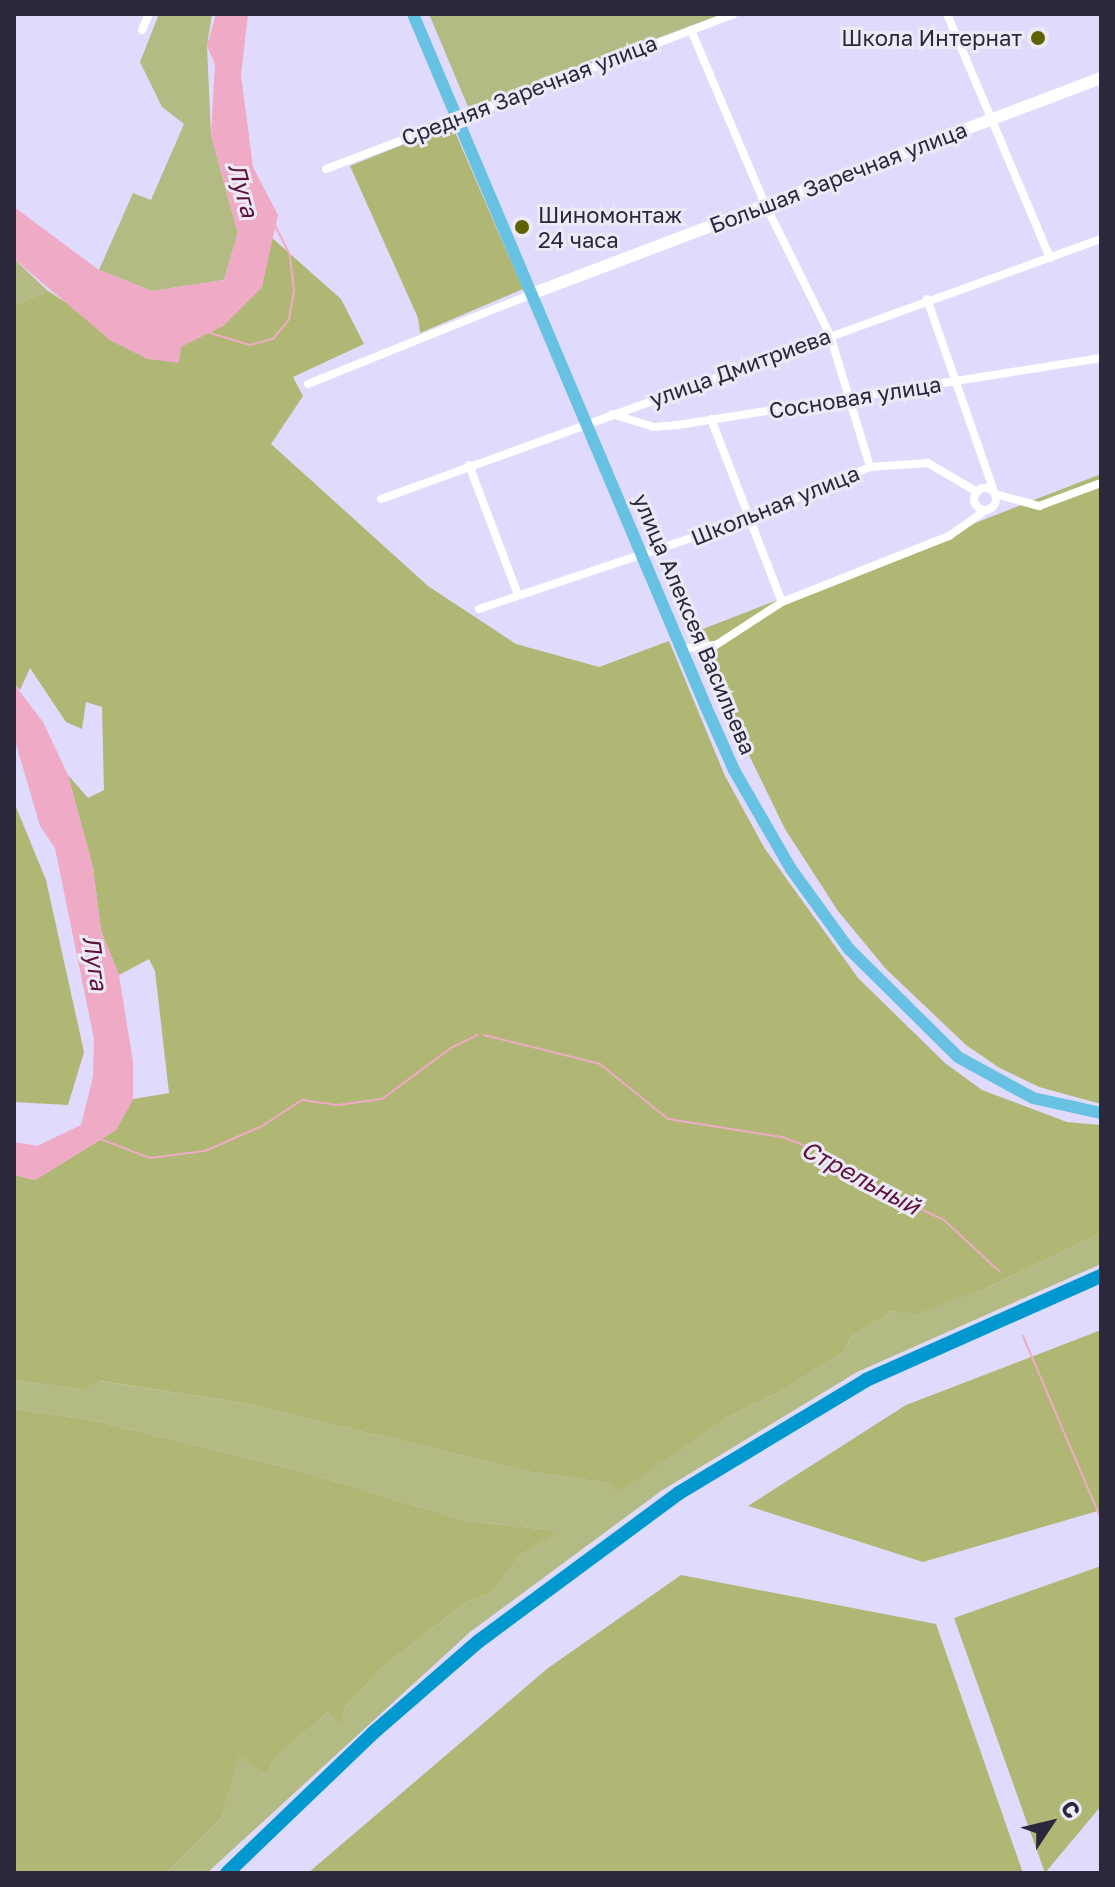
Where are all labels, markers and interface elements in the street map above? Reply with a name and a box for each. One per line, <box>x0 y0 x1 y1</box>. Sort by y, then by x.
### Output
place label: Школа Интернат <box>841 25 1022 51</box>
street label: Средняя Заречная улица <box>397 29 661 151</box>
marker: Школа Интернат <box>1029 29 1047 47</box>
street label: Большая Заречная улица <box>706 116 970 238</box>
water label: Луга <box>223 160 265 220</box>
place label: Шиномонтаж 24 часа <box>538 201 682 252</box>
marker: Шиномонтаж 24 часа <box>513 218 531 236</box>
street label: улица Дмитриева <box>646 322 834 412</box>
street label: Сосновая улица <box>767 370 943 424</box>
street label: Школьная улица <box>687 459 863 551</box>
street label: улица Алексея Васильева <box>628 490 762 758</box>
water label: Луга <box>77 934 115 992</box>
water label: Стрельный <box>797 1134 925 1220</box>
north arrow <box>1011 1783 1091 1863</box>
text: С <box>1056 1795 1087 1823</box>

